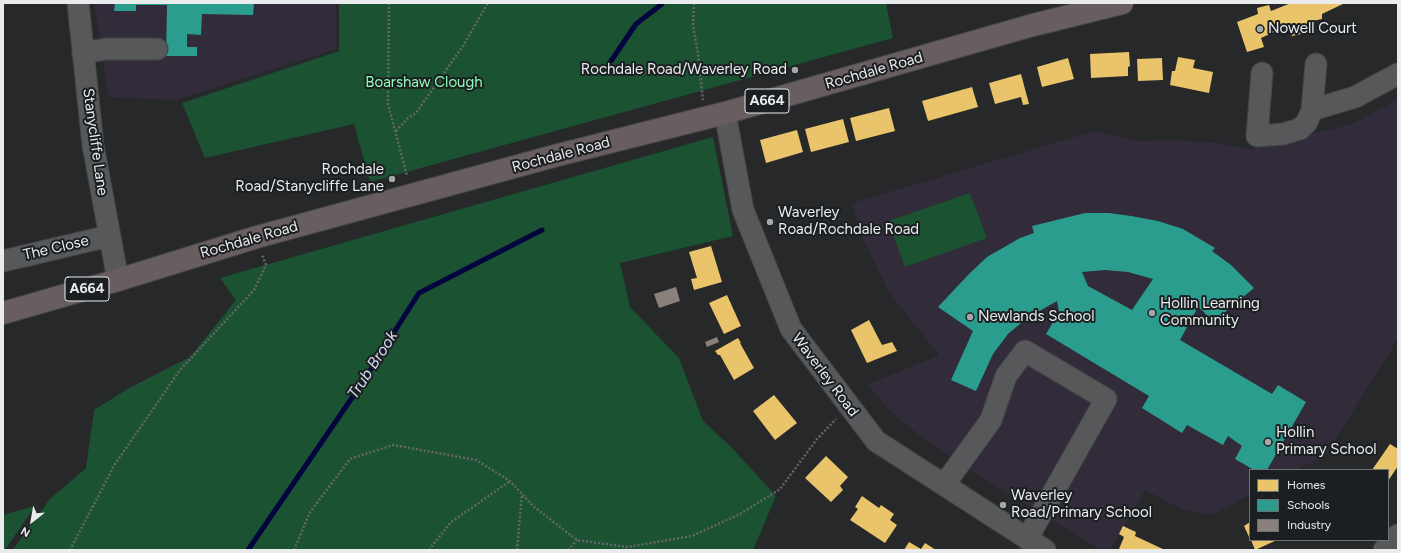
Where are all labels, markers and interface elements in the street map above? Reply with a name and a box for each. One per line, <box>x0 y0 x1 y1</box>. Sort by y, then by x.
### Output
place label: Nowell Court <box>1268 20 1357 38</box>
marker: Nowell Court <box>1255 24 1265 34</box>
street label: Rochdale Road <box>823 48 925 94</box>
place label: Rochdale Road/Waverley Road <box>581 61 787 79</box>
marker: Rochdale Road/Waverley Road <box>790 65 800 75</box>
park label: Boarshaw Clough <box>365 74 483 92</box>
street label: Stanycliffe Lane <box>79 87 111 197</box>
road number: A664 <box>745 89 789 113</box>
street label: Rochdale Road <box>510 133 612 177</box>
place label: Rochdale Road/Stanycliffe Lane <box>235 161 384 196</box>
marker: Rochdale Road/Stanycliffe Lane <box>387 174 397 184</box>
place label: Waverley Road/Rochdale Road <box>778 204 919 239</box>
street label: Rochdale Road <box>198 217 300 263</box>
marker: Waverley Road/Rochdale Road <box>765 217 775 227</box>
street label: The Close <box>22 232 90 264</box>
road number: A664 <box>65 277 109 301</box>
place label: Hollin Learning Community <box>1160 295 1260 330</box>
place label: Newlands School <box>978 308 1095 326</box>
marker: Hollin Learning Community <box>1147 308 1157 318</box>
marker: Newlands School <box>965 312 975 322</box>
water label: Trub Brook <box>344 327 402 403</box>
street label: Waverley Road <box>788 330 862 420</box>
place label: Hollin Primary School <box>1276 424 1377 459</box>
marker: Hollin Primary School <box>1263 437 1273 447</box>
legend <box>1249 469 1389 541</box>
text: Homes <box>1287 478 1325 492</box>
place label: Waverley Road/Primary School <box>1011 487 1152 522</box>
text: Schools <box>1287 498 1330 512</box>
marker: Waverley Road/Primary School <box>998 500 1008 510</box>
north arrow <box>12 501 52 541</box>
text: Industry <box>1287 518 1331 532</box>
text: N <box>19 524 33 539</box>

